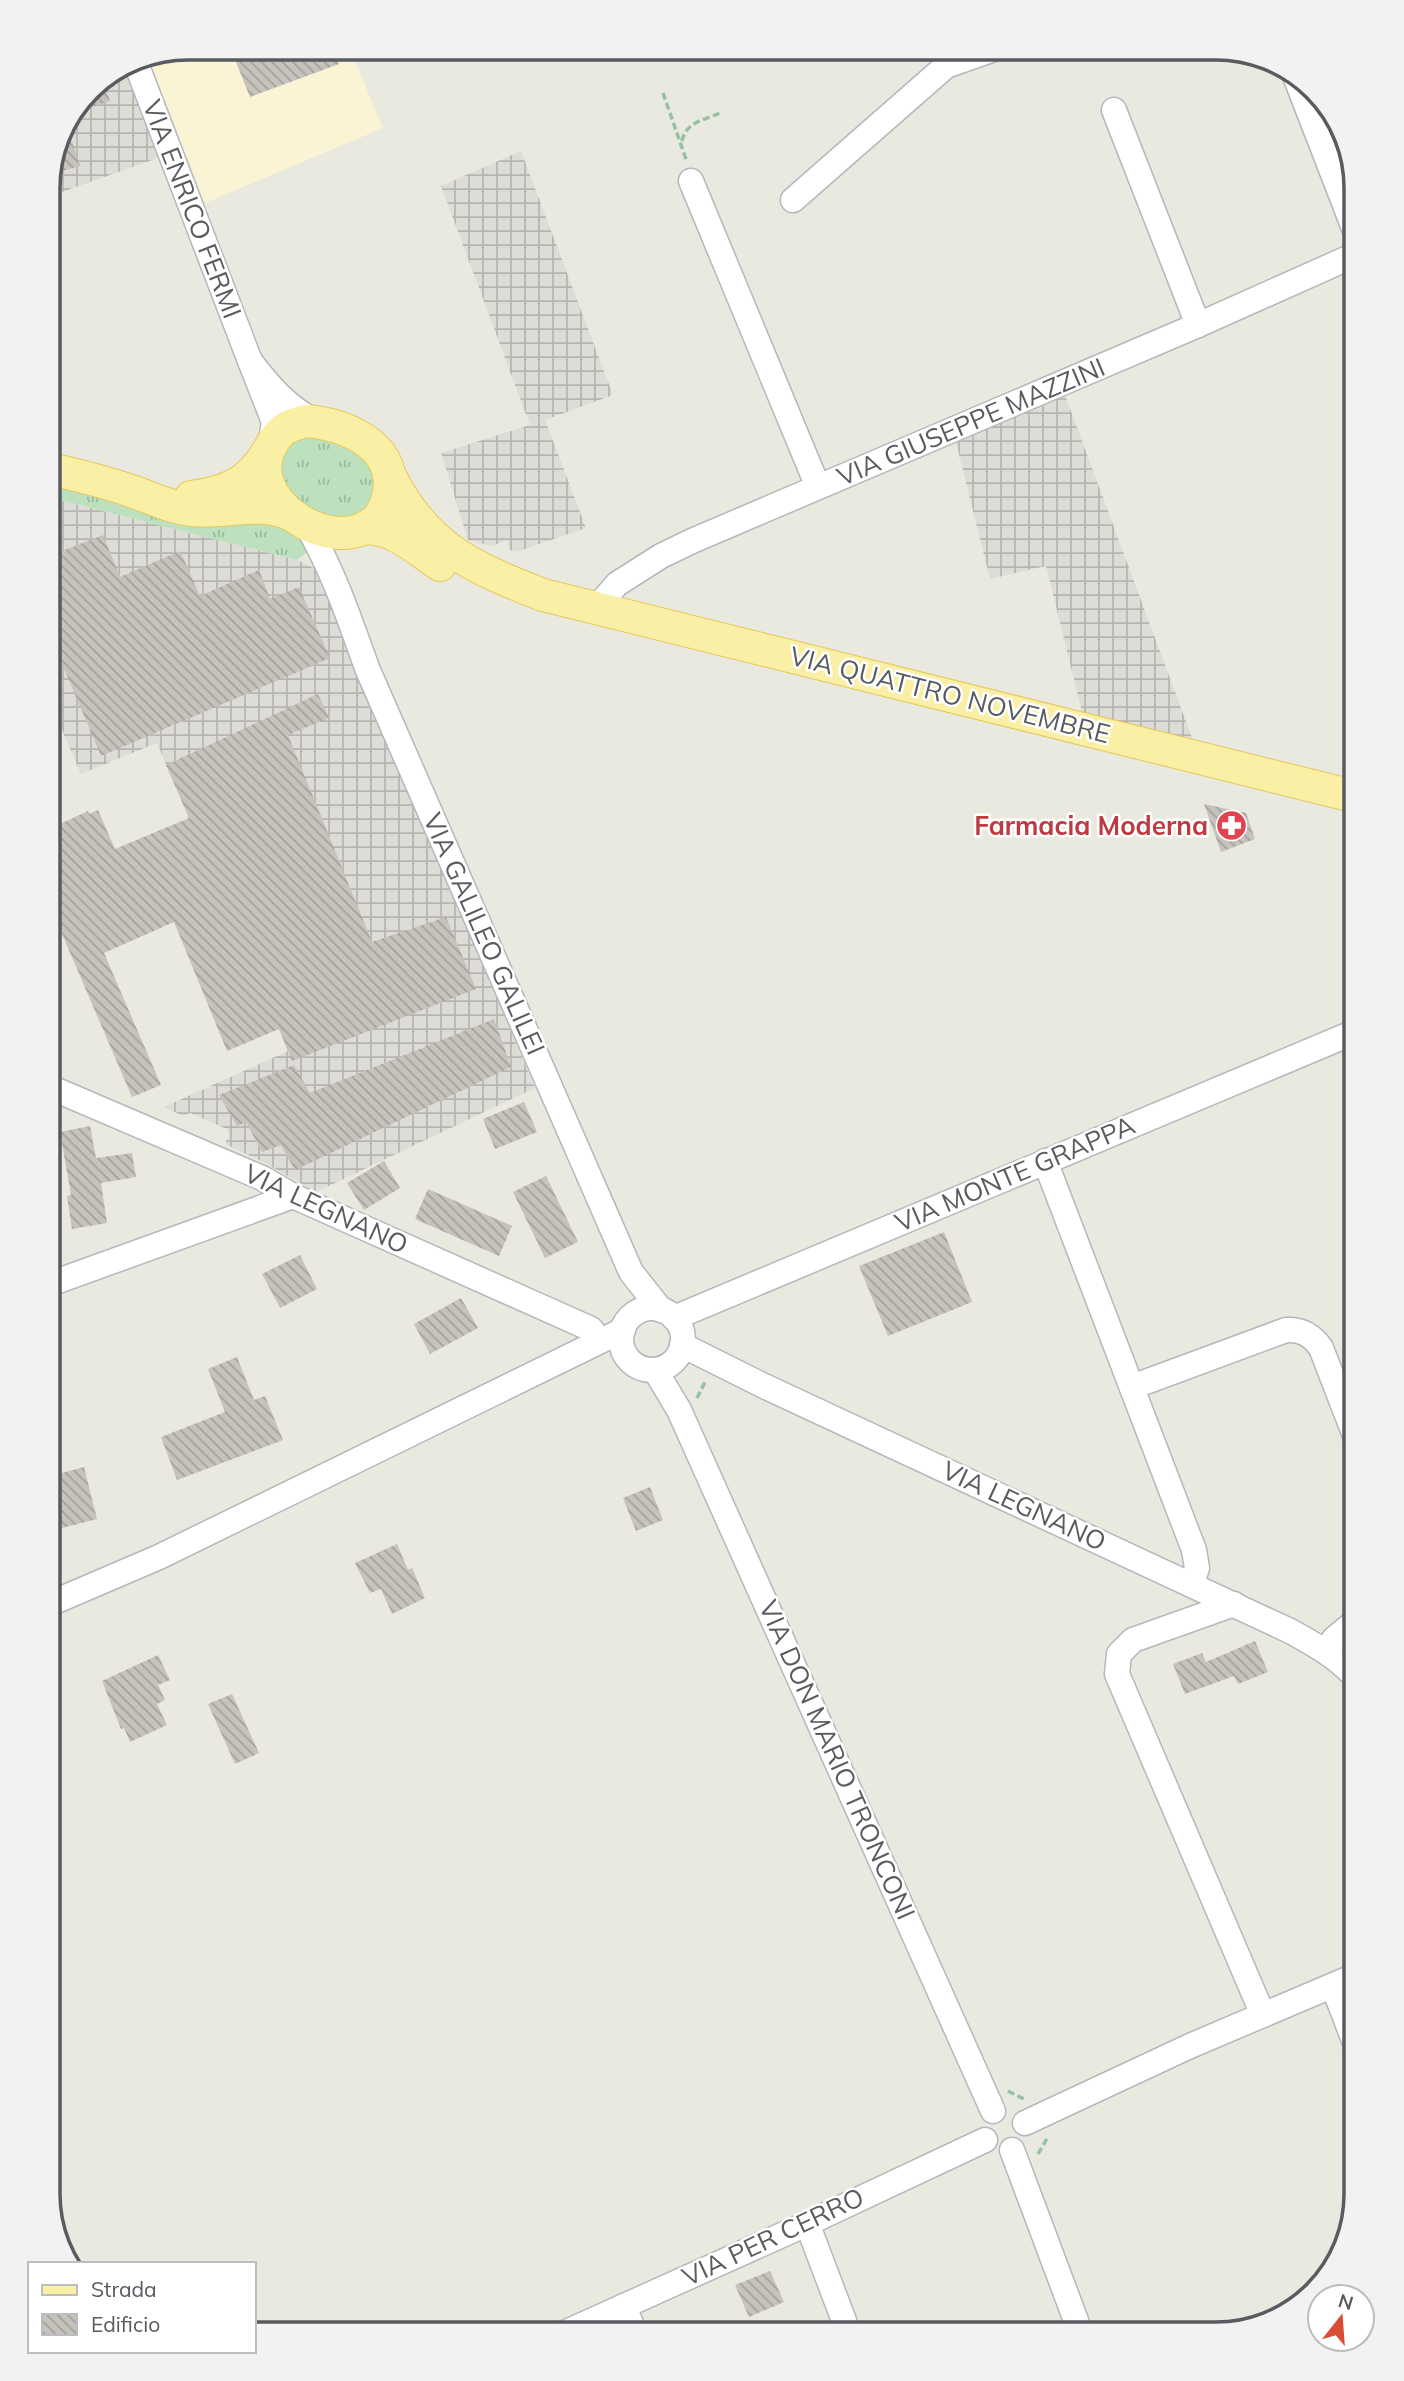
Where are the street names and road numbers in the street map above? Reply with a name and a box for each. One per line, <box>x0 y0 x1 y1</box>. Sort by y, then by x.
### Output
street label: VIA ENRICO FERMI <box>136 95 249 323</box>
street label: VIA GIUSEPPE MAZZINI <box>832 350 1110 493</box>
street label: VIA QUATTRO NOVEMBRE <box>787 639 1114 750</box>
street label: VIA GALILEO GALILEI <box>416 808 553 1060</box>
street label: VIA MONTE GRAPPA <box>890 1108 1140 1239</box>
street label: VIA LEGNANO <box>239 1156 413 1261</box>
street label: VIA LEGNANO <box>937 1453 1111 1558</box>
street label: VIA DON MARIO TRONCONI <box>752 1595 923 1925</box>
street label: VIA PER CERRO <box>677 2180 869 2293</box>

